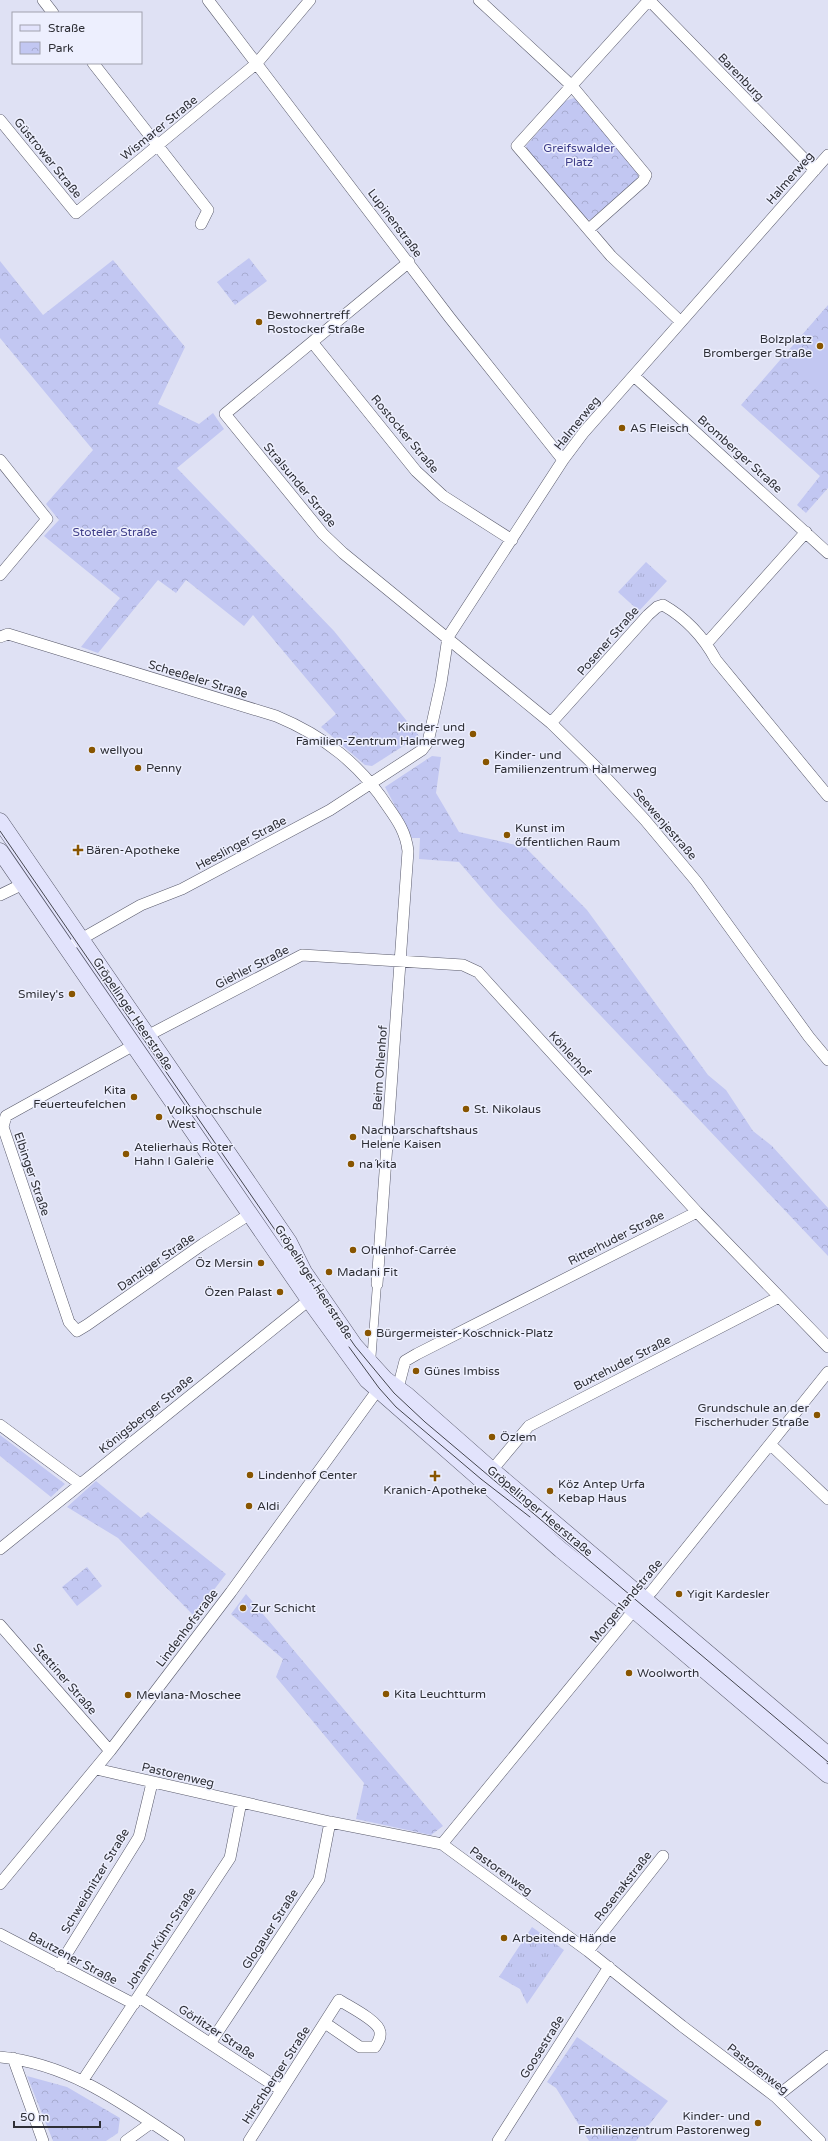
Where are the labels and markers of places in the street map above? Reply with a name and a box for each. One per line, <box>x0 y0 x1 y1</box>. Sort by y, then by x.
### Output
place label: Bewohnertreff Rostocker Straße <box>267 308 365 336</box>
marker: Bewohnertreff Rostocker Straße <box>254 317 264 327</box>
place label: Bolzplatz Bromberger Straße <box>703 332 812 360</box>
marker: Bolzplatz Bromberger Straße <box>815 341 825 351</box>
place label: AS Fleisch <box>630 421 689 435</box>
marker: AS Fleisch <box>617 423 627 433</box>
place label: Kinder- und Familien-Zentrum Halmerweg <box>296 720 465 748</box>
marker: Kinder- und Familien-Zentrum Halmerweg <box>468 729 478 739</box>
place label: wellyou <box>100 743 143 757</box>
marker: wellyou <box>87 745 97 755</box>
place label: Kinder- und Familienzentrum Halmerweg <box>494 748 657 776</box>
marker: Kinder- und Familienzentrum Halmerweg <box>481 757 491 767</box>
place label: Penny <box>146 761 182 775</box>
marker: Penny <box>133 763 143 773</box>
place label: Kunst im öffentlichen Raum <box>515 821 620 849</box>
marker: Kunst im öffentlichen Raum <box>502 830 512 840</box>
place label: Bären-Apotheke <box>86 843 180 857</box>
marker: Bären-Apotheke <box>73 845 83 855</box>
place label: Smiley's <box>18 987 64 1001</box>
marker: Smiley's <box>67 989 77 999</box>
place label: Kita Feuerteufelchen <box>33 1083 126 1111</box>
marker: Kita Feuerteufelchen <box>129 1092 139 1102</box>
place label: St. Nikolaus <box>474 1102 541 1116</box>
place label: Volkshochschule West <box>167 1103 262 1131</box>
marker: St. Nikolaus <box>461 1104 471 1114</box>
marker: Volkshochschule West <box>154 1112 164 1122</box>
place label: Nachbarschaftshaus Helene Kaisen <box>361 1123 478 1151</box>
marker: Nachbarschaftshaus Helene Kaisen <box>348 1132 358 1142</box>
place label: Atelierhaus Roter Hahn I Galerie <box>134 1140 234 1168</box>
marker: Atelierhaus Roter Hahn I Galerie <box>121 1149 131 1159</box>
place label: na´kita <box>359 1157 397 1171</box>
marker: na´kita <box>346 1159 356 1169</box>
place label: Ohlenhof-Carrée <box>361 1243 457 1257</box>
marker: Ohlenhof-Carrée <box>348 1245 358 1255</box>
place label: Öz Mersin <box>195 1256 253 1270</box>
marker: Öz Mersin <box>256 1258 266 1268</box>
place label: Madani Fit <box>337 1265 398 1279</box>
marker: Madani Fit <box>324 1267 334 1277</box>
place label: Özen Palast <box>205 1285 272 1299</box>
marker: Özen Palast <box>275 1287 285 1297</box>
place label: Bürgermeister-Koschnick-Platz <box>376 1326 553 1340</box>
marker: Bürgermeister-Koschnick-Platz <box>363 1328 373 1338</box>
place label: Günes Imbiss <box>424 1364 500 1378</box>
marker: Günes Imbiss <box>411 1366 421 1376</box>
place label: Grundschule an der Fischerhuder Straße <box>694 1401 809 1429</box>
marker: Grundschule an der Fischerhuder Straße <box>812 1410 822 1420</box>
place label: Özlem <box>500 1430 537 1444</box>
marker: Özlem <box>487 1432 497 1442</box>
place label: Lindenhof Center <box>258 1468 358 1482</box>
marker: Lindenhof Center <box>245 1470 255 1480</box>
marker: Kranich-Apotheke <box>430 1471 440 1481</box>
place label: Köz Antep Urfa Kebap Haus <box>558 1477 645 1505</box>
place label: Kranich-Apotheke <box>383 1483 487 1497</box>
marker: Köz Antep Urfa Kebap Haus <box>545 1486 555 1496</box>
place label: Aldi <box>257 1499 279 1513</box>
marker: Aldi <box>244 1501 254 1511</box>
place label: Yigit Kardesler <box>687 1587 770 1601</box>
marker: Yigit Kardesler <box>674 1589 684 1599</box>
place label: Zur Schicht <box>251 1601 316 1615</box>
marker: Zur Schicht <box>238 1603 248 1613</box>
place label: Woolworth <box>637 1666 699 1680</box>
marker: Woolworth <box>624 1668 634 1678</box>
place label: Kita Leuchtturm <box>394 1687 486 1701</box>
place label: Mevlana-Moschee <box>136 1688 241 1702</box>
marker: Kita Leuchtturm <box>381 1689 391 1699</box>
marker: Mevlana-Moschee <box>123 1690 133 1700</box>
place label: Arbeitende Hände <box>512 1931 617 1945</box>
marker: Arbeitende Hände <box>499 1933 509 1943</box>
place label: Kinder- und Familienzentrum Pastorenweg <box>578 2109 750 2137</box>
marker: Kinder- und Familienzentrum Pastorenweg <box>753 2118 763 2128</box>

